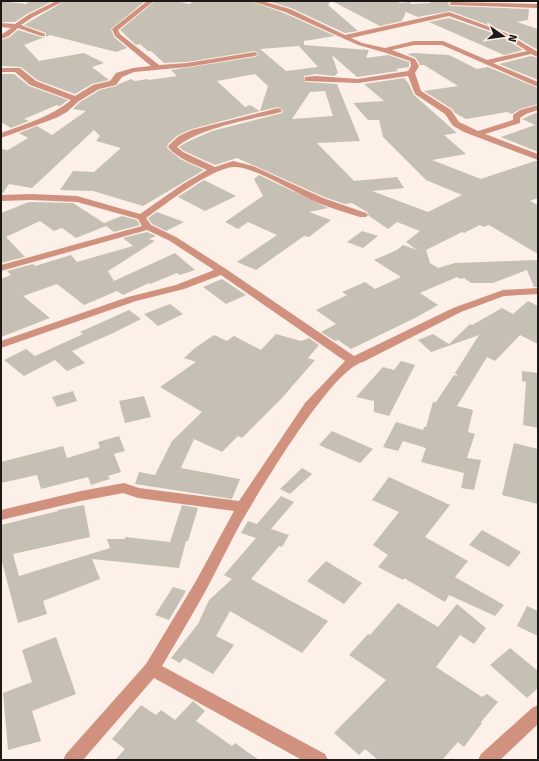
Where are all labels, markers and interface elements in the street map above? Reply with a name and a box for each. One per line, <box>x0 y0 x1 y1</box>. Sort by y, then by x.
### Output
north arrow <box>483 16 523 56</box>
text: N <box>505 33 519 43</box>

